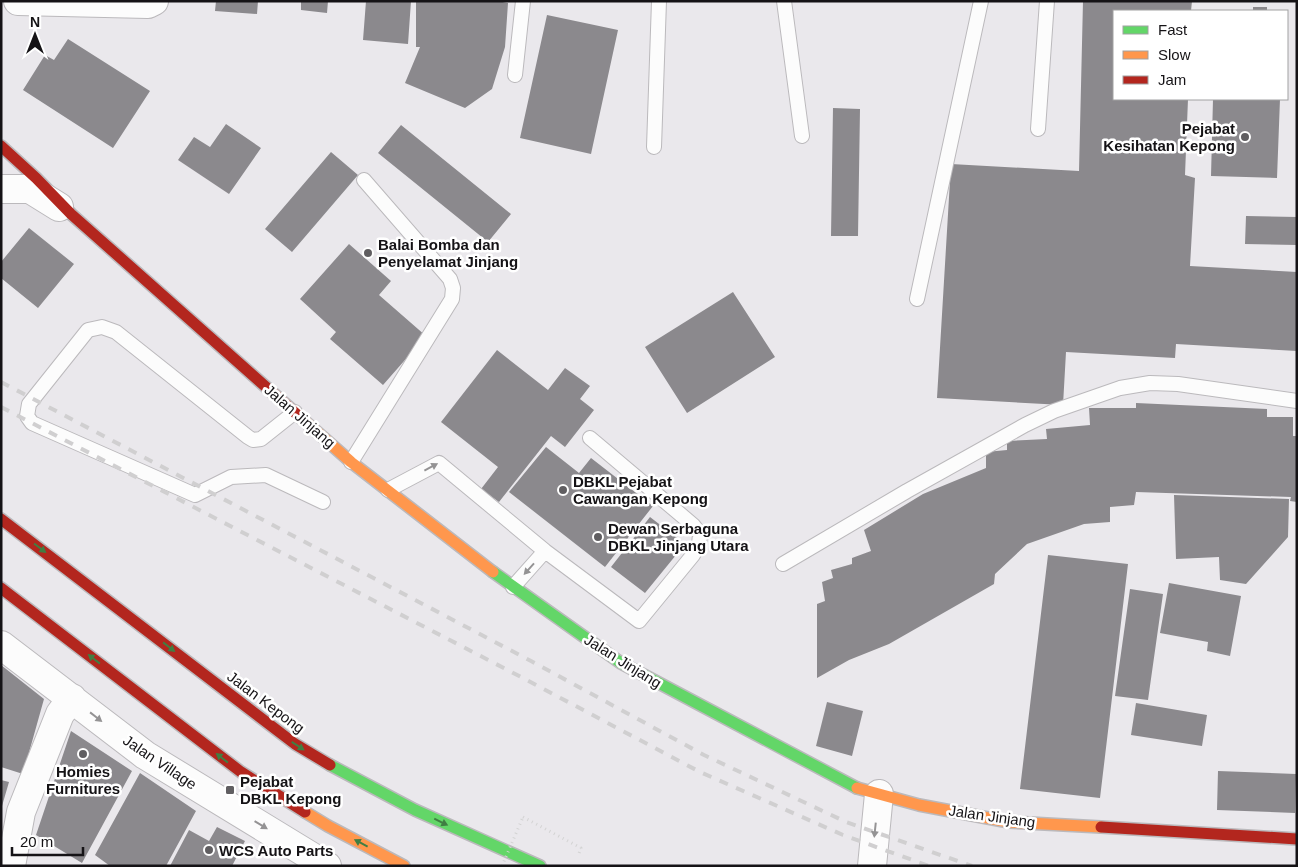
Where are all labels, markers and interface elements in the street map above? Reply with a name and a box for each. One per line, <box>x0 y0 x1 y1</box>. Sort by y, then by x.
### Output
north arrow <box>10 10 60 60</box>
legend <box>1113 10 1288 100</box>
text: N <box>30 14 40 30</box>
text: Fast <box>1158 21 1188 38</box>
text: Slow <box>1158 46 1191 63</box>
text: Jam <box>1158 71 1186 88</box>
place label: Pejabat Kesihatan Kepong <box>1103 120 1235 154</box>
marker: Pejabat Kesihatan Kepong <box>1239 131 1251 143</box>
place label: Balai Bomba dan Penyelamat Jinjang <box>378 236 518 270</box>
marker: Balai Bomba dan Penyelamat Jinjang <box>362 247 374 259</box>
street label: Jalan Jinjang <box>261 381 339 451</box>
one-way arrow <box>424 463 438 471</box>
place label: DBKL Pejabat Cawangan Kepong <box>573 473 708 507</box>
marker: DBKL Pejabat Cawangan Kepong <box>557 484 569 496</box>
place label: Dewan Serbaguna DBKL Jinjang Utara <box>608 520 749 554</box>
marker: Dewan Serbaguna DBKL Jinjang Utara <box>592 531 604 543</box>
one-way arrow <box>33 543 47 553</box>
one-way arrow <box>523 562 535 574</box>
street label: Jalan Jinjang <box>581 631 665 691</box>
one-way arrow <box>162 642 176 652</box>
one-way arrow <box>87 654 101 664</box>
street label: Jalan Kepong <box>224 668 308 736</box>
one-way arrow <box>89 711 102 722</box>
street label: Jalan Village <box>120 731 200 793</box>
one-way arrow <box>291 741 305 750</box>
marker: Homies Furnitures <box>77 748 89 760</box>
one-way arrow <box>215 753 229 763</box>
place label: Homies Furnitures <box>46 763 120 797</box>
place label: Pejabat DBKL Kepong <box>240 773 341 807</box>
marker: Pejabat DBKL Kepong <box>224 784 236 796</box>
street label: Jalan Jinjang <box>947 801 1037 831</box>
one-way arrow <box>434 819 448 827</box>
one-way arrow <box>254 821 267 830</box>
one-way arrow <box>871 822 879 838</box>
scale bar <box>12 824 84 856</box>
text: 20 m <box>20 833 53 850</box>
one-way arrow <box>353 839 368 847</box>
place label: WCS Auto Parts <box>219 842 333 859</box>
marker: WCS Auto Parts <box>203 844 215 856</box>

